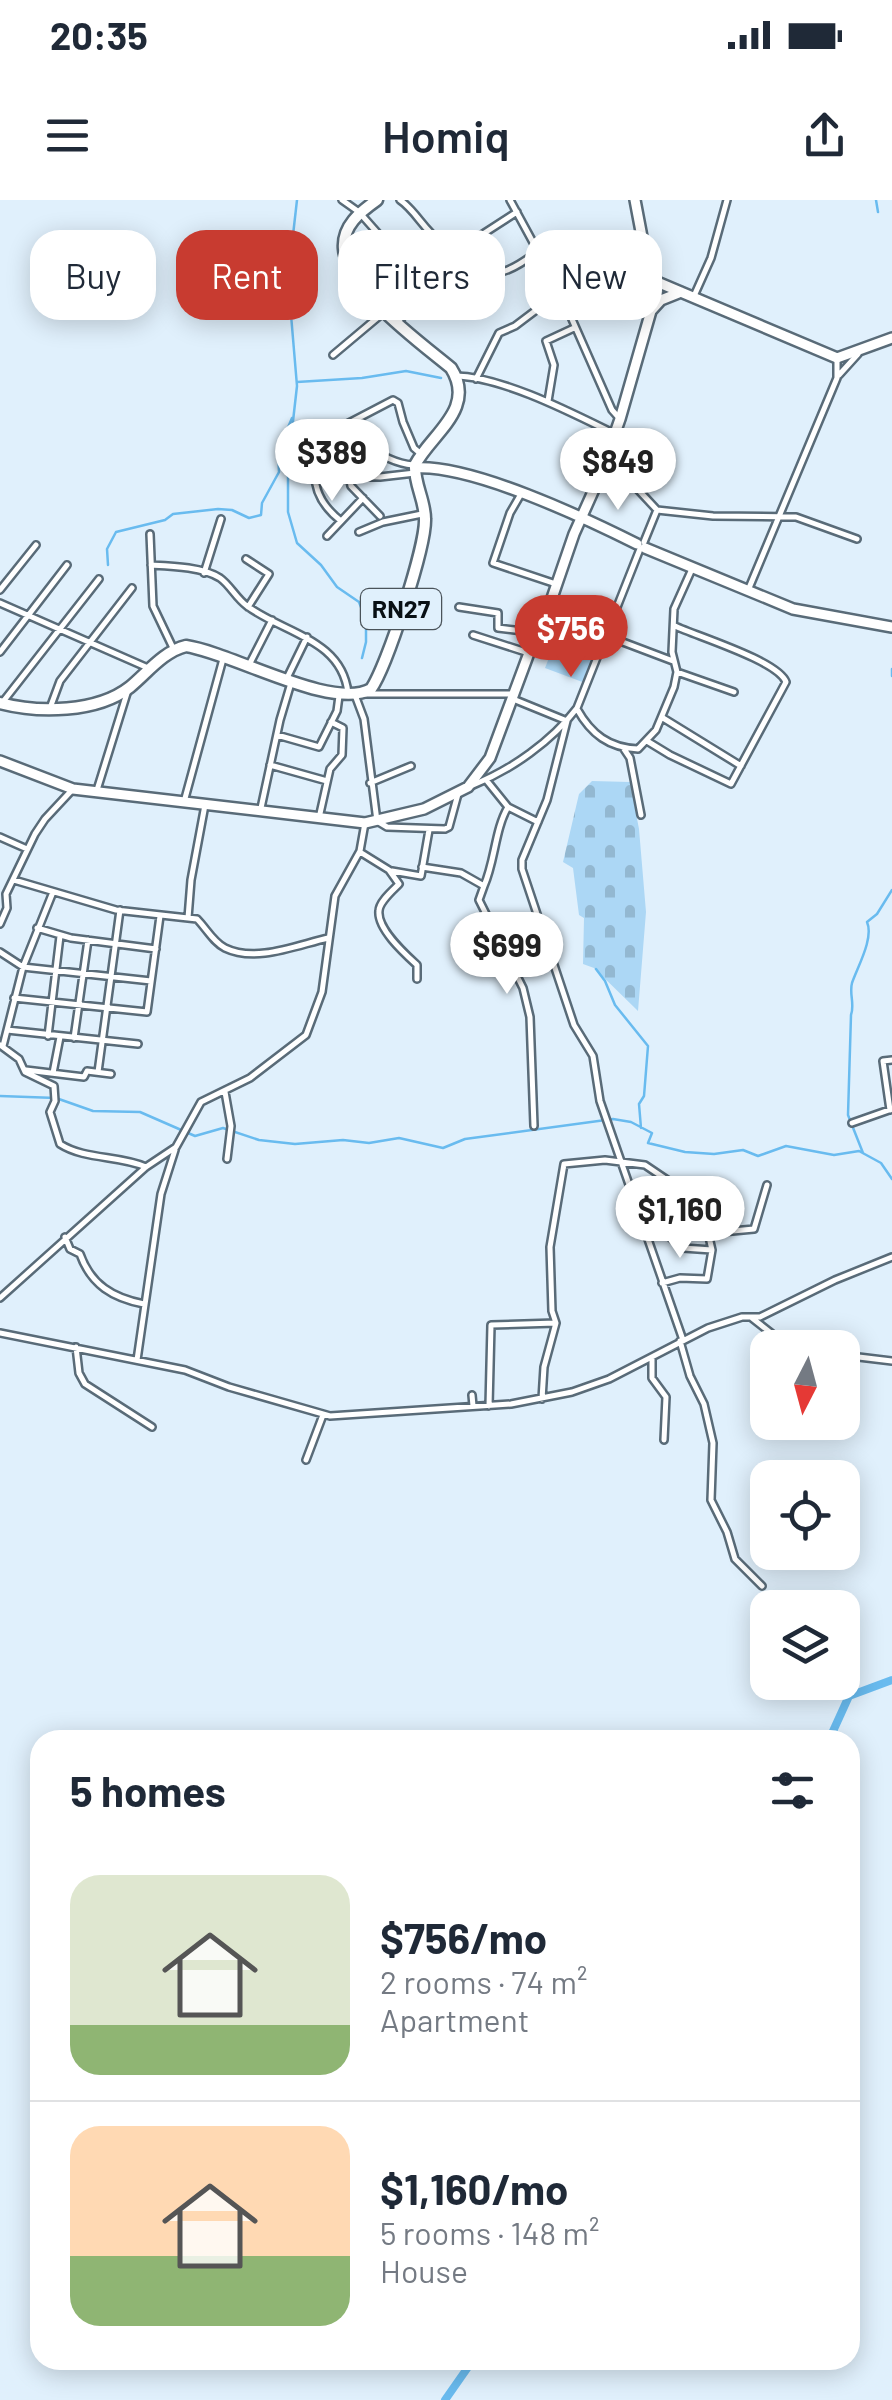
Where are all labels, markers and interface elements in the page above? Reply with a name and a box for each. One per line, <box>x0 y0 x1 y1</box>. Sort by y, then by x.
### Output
text: 20:35 <box>50 12 148 58</box>
icon: menu <box>40 108 95 163</box>
text: Homiq <box>382 108 510 162</box>
icon: share <box>797 108 852 163</box>
chip: Buy <box>30 230 156 320</box>
chip: Rent <box>176 230 318 320</box>
chip: Filters <box>338 230 505 320</box>
chip: New <box>525 230 662 320</box>
pin: $389 <box>273 419 391 504</box>
pin: $849 <box>559 428 677 513</box>
text: $389 <box>297 432 367 470</box>
text: $849 <box>582 441 654 479</box>
road number: RN27 <box>361 589 441 629</box>
pin: $756 <box>512 595 630 680</box>
text: $756 <box>537 608 605 646</box>
pin: $699 <box>448 912 566 997</box>
text: $699 <box>472 925 542 963</box>
pin: $1,160 <box>599 1176 761 1261</box>
text: $1,160 <box>638 1189 722 1227</box>
north arrow <box>750 1330 860 1440</box>
map controls <box>750 1330 860 1700</box>
button: locate <box>750 1460 860 1570</box>
button: layers <box>750 1590 860 1700</box>
icon: filters <box>765 1763 820 1818</box>
text: 5 homes <box>70 1765 226 1815</box>
text: $756/mo <box>380 1912 547 1962</box>
icon: home <box>150 1915 270 2035</box>
text: 2 rooms · 74 m² <box>380 1962 587 2000</box>
text: Apartment <box>380 2000 529 2038</box>
text: $1,160/mo <box>380 2163 568 2213</box>
icon: home <box>150 2166 270 2286</box>
text: 5 rooms · 148 m² <box>380 2213 599 2251</box>
text: House <box>380 2251 468 2289</box>

